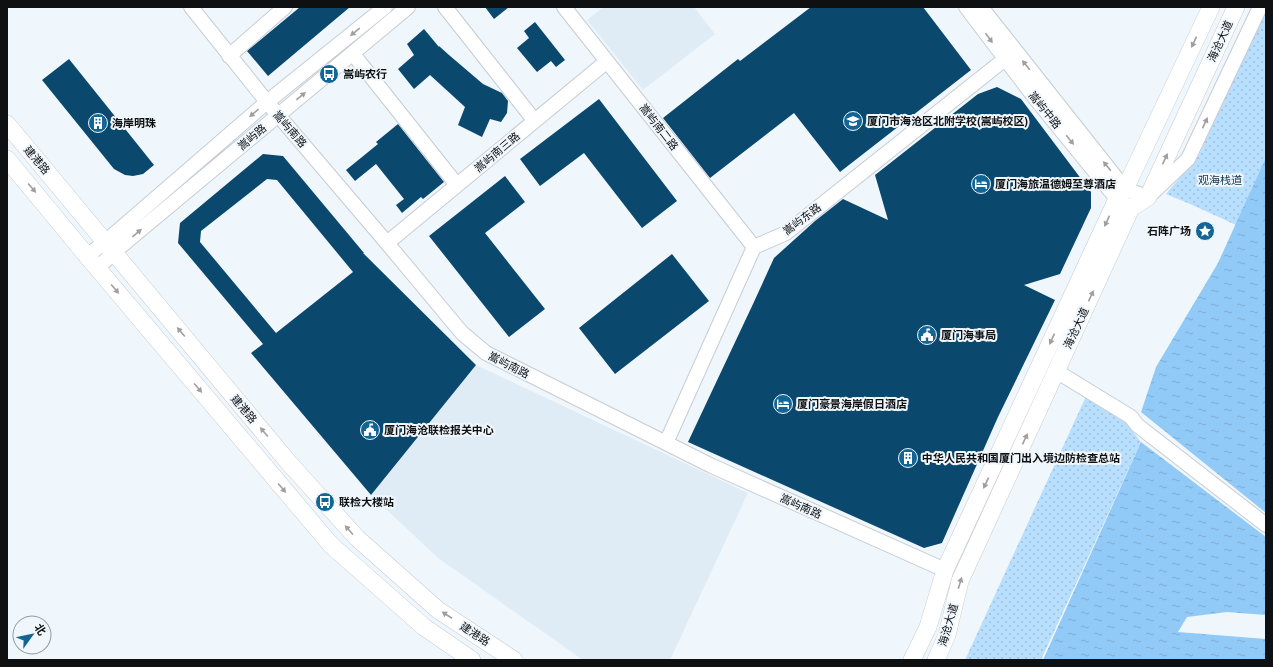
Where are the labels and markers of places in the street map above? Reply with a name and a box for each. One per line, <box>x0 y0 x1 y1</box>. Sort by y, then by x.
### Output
bus stop icon: 嵩屿农行 <box>318 63 340 85</box>
place label: 嵩屿农行 <box>343 67 387 81</box>
school or university icon: 厦门市海沧区北附学校(嵩屿校区) <box>842 110 864 132</box>
building icon: 海岸明珠 <box>87 112 109 134</box>
place label: 厦门市海沧区北附学校(嵩屿校区) <box>867 114 1028 128</box>
place label: 海岸明珠 <box>112 116 156 130</box>
hotel icon: 厦门海旅温德姆至尊酒店 <box>970 173 992 195</box>
place label: 厦门海旅温德姆至尊酒店 <box>995 177 1116 191</box>
place icon: 石阵广场 <box>1194 220 1216 242</box>
place label: 石阵广场 <box>1147 224 1191 238</box>
public building icon: 厦门海事局 <box>916 324 938 346</box>
place label: 厦门海事局 <box>941 328 996 342</box>
hotel icon: 厦门豪景海岸假日酒店 <box>772 393 794 415</box>
place label: 厦门豪景海岸假日酒店 <box>797 397 907 411</box>
public building icon: 厦门海沧联检报关中心 <box>359 419 381 441</box>
place label: 厦门海沧联检报关中心 <box>384 423 494 437</box>
building icon: 中华人民共和国厦门出入境边防检查总站 <box>897 447 919 469</box>
place label: 中华人民共和国厦门出入境边防检查总站 <box>922 451 1120 465</box>
bus stop icon: 联检大楼站 <box>314 491 336 513</box>
place label: 联检大楼站 <box>339 495 394 509</box>

